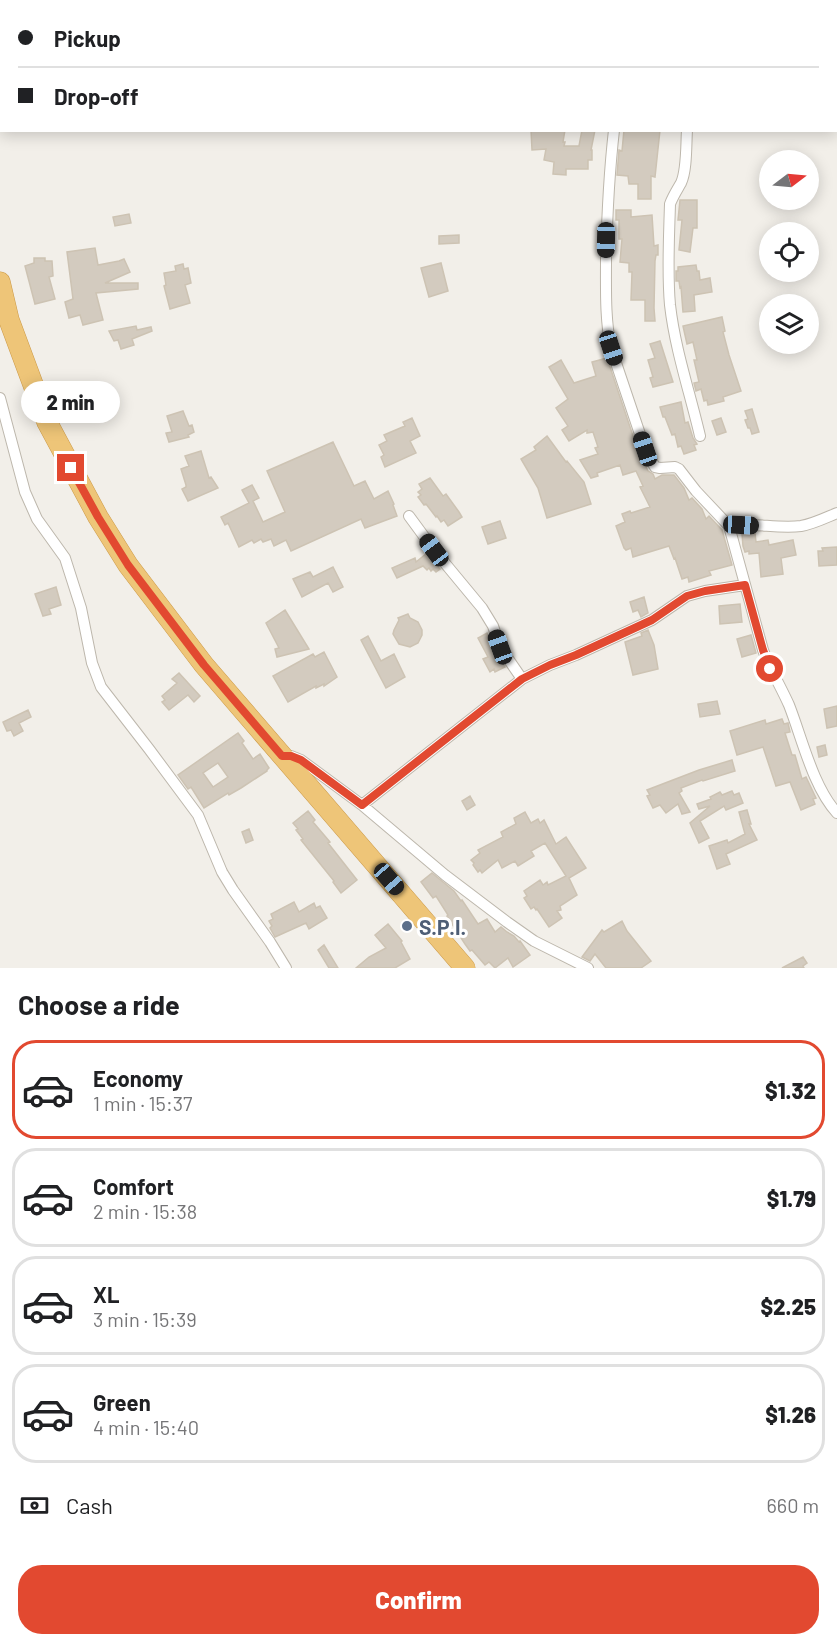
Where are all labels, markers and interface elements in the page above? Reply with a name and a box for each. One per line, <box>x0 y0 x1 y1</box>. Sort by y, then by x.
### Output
text: Pickup <box>54 25 121 51</box>
text: Drop-off <box>54 83 138 109</box>
north arrow <box>759 150 819 210</box>
map controls <box>759 150 819 354</box>
car <box>597 222 615 258</box>
button: locate <box>759 222 819 282</box>
button: layers <box>759 294 819 354</box>
car <box>597 328 625 368</box>
callout: 2 min <box>22 381 121 423</box>
text: 2 min <box>46 390 95 414</box>
car <box>631 429 659 469</box>
route end <box>57 454 84 481</box>
car <box>723 515 759 535</box>
car <box>416 530 452 570</box>
car <box>485 627 515 667</box>
route start <box>756 655 783 682</box>
car <box>370 860 408 898</box>
place label: S.P.I. <box>419 914 466 939</box>
marker: S.P.I. <box>400 919 414 933</box>
text: Choose a ride <box>18 988 180 1020</box>
icon: car <box>21 1063 75 1117</box>
text: Economy <box>93 1065 183 1091</box>
text: $1.32 <box>765 1077 816 1103</box>
text: 1 min · 15:37 <box>93 1091 192 1115</box>
icon: car <box>21 1171 75 1225</box>
text: Comfort <box>93 1173 174 1199</box>
text: $1.79 <box>767 1185 816 1211</box>
text: 2 min · 15:38 <box>93 1199 197 1223</box>
icon: car <box>21 1279 75 1333</box>
text: XL <box>93 1281 119 1307</box>
text: $2.25 <box>760 1293 816 1319</box>
text: 3 min · 15:39 <box>93 1307 197 1331</box>
icon: car <box>21 1387 75 1441</box>
text: Green <box>93 1389 151 1415</box>
text: $1.26 <box>765 1401 816 1427</box>
text: 4 min · 15:40 <box>93 1415 199 1439</box>
icon: cash <box>18 1489 51 1522</box>
text: Cash <box>66 1492 113 1518</box>
text: 660 m <box>767 1493 819 1517</box>
button: Confirm <box>18 1565 819 1634</box>

